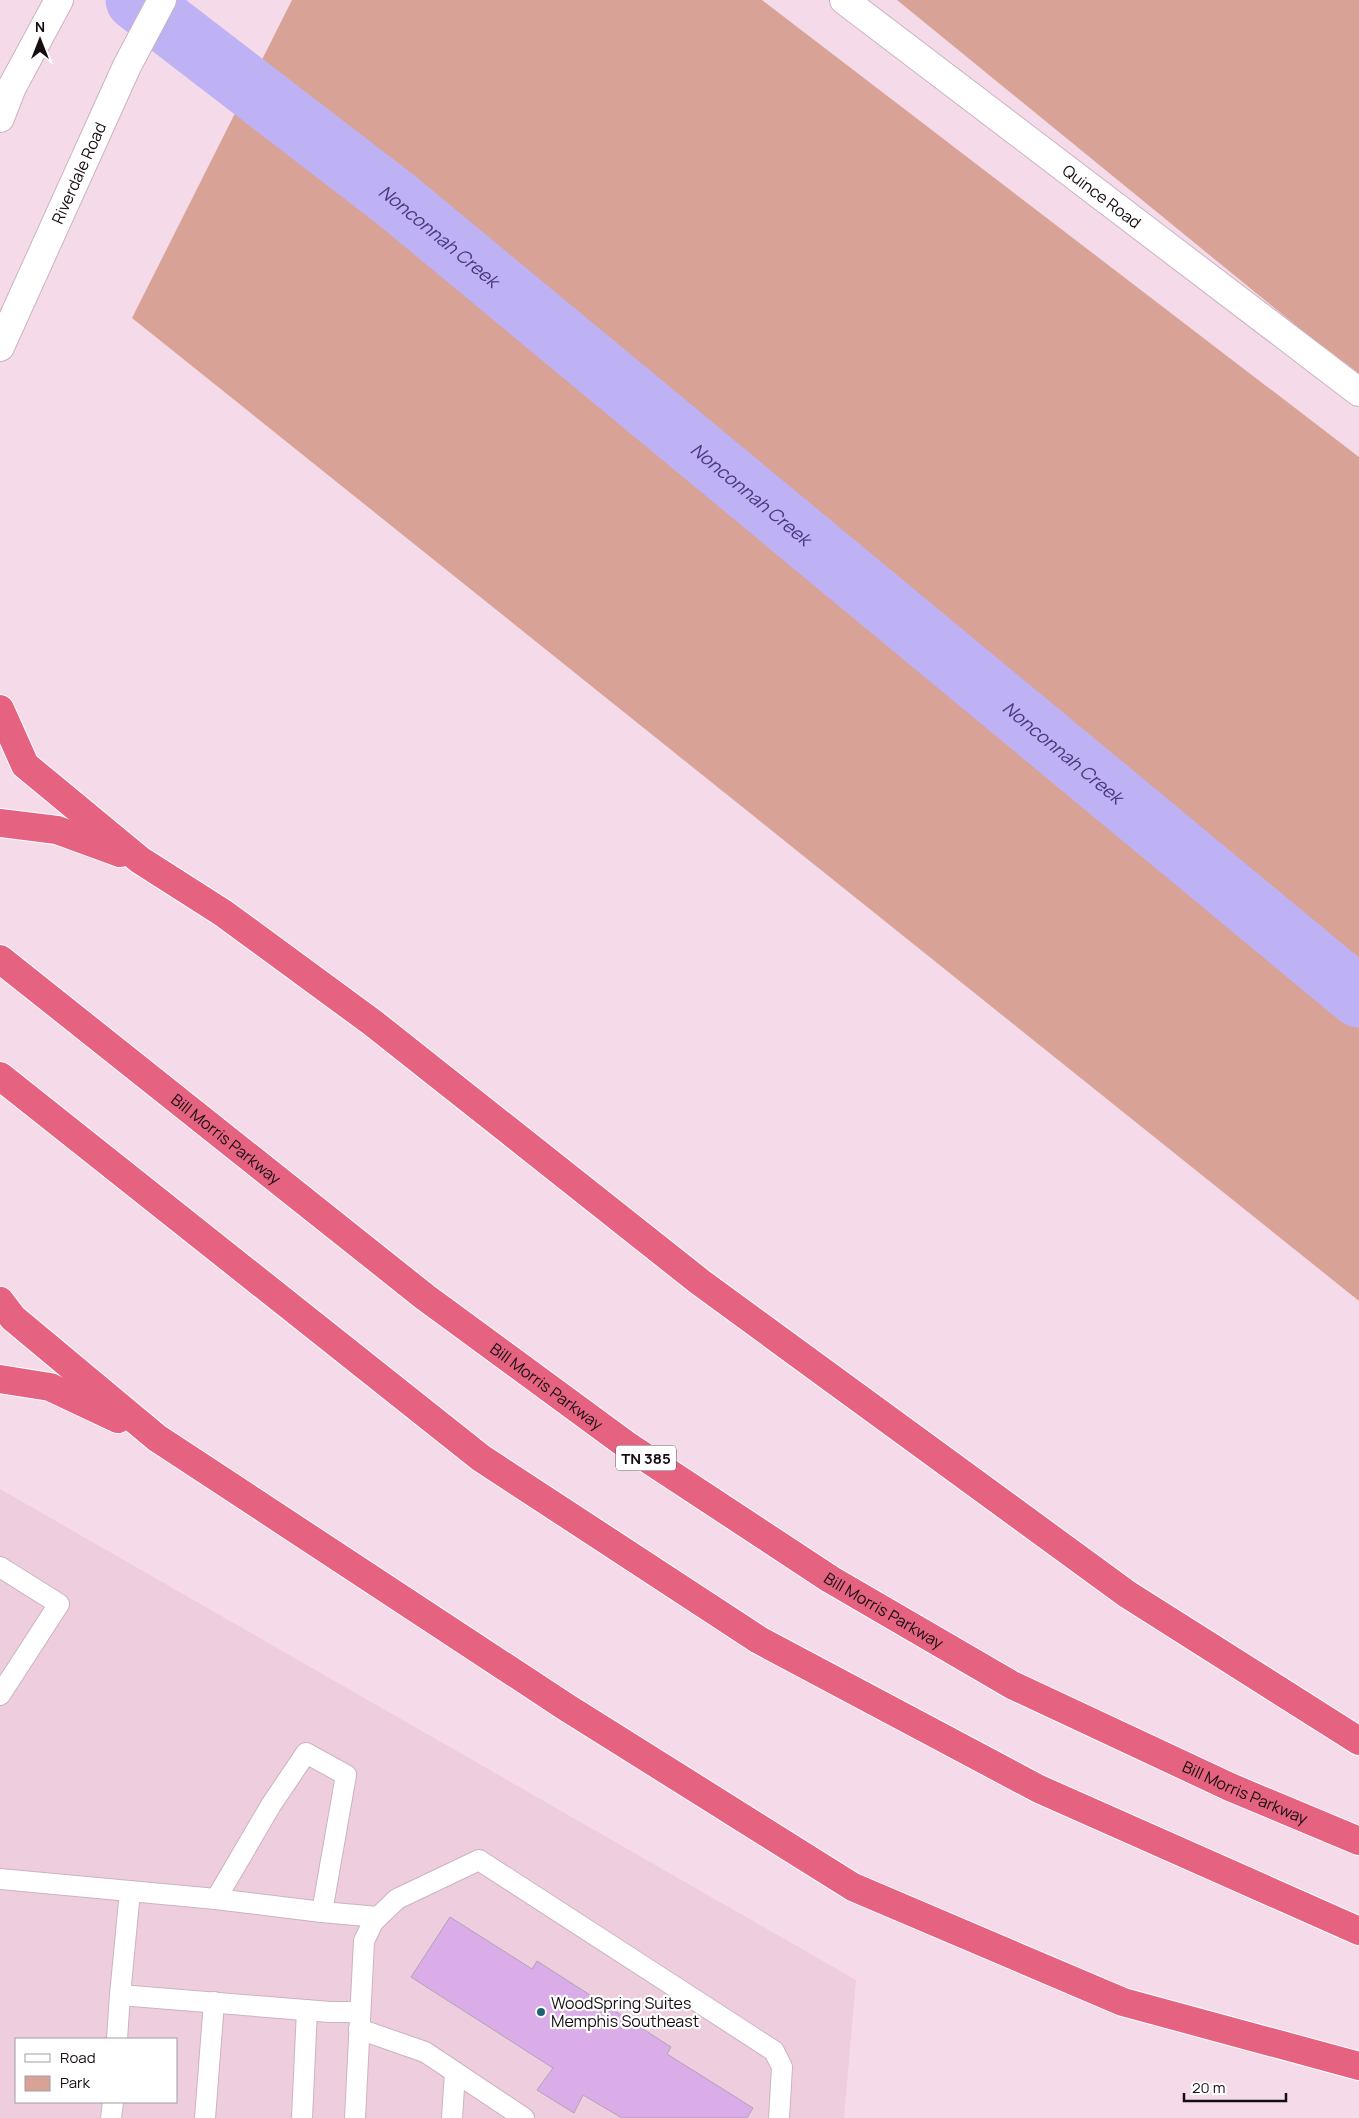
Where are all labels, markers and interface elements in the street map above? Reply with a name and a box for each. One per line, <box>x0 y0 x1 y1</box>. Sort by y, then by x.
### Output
north arrow <box>15 15 65 65</box>
text: N <box>35 17 45 36</box>
street label: Riverdale Road <box>46 119 111 227</box>
street label: Quince Road <box>1058 159 1146 233</box>
water label: Nonconnah Creek <box>374 179 507 294</box>
water label: Nonconnah Creek <box>686 437 819 553</box>
water label: Nonconnah Creek <box>998 695 1131 811</box>
street label: Bill Morris Parkway <box>167 1088 286 1190</box>
street label: Bill Morris Parkway <box>486 1338 608 1435</box>
road number: TN 385 <box>616 1446 676 1470</box>
street label: Bill Morris Parkway <box>820 1567 948 1654</box>
street label: Bill Morris Parkway <box>1179 1755 1312 1830</box>
place label: WoodSpring Suites Memphis Southeast <box>551 1992 699 2032</box>
marker: WoodSpring Suites Memphis Southeast <box>535 2006 547 2018</box>
legend <box>15 2038 178 2103</box>
text: Road <box>60 2047 96 2068</box>
scale bar <box>1184 2070 1286 2102</box>
text: Park <box>60 2072 90 2093</box>
text: 20 m <box>1192 2077 1225 2098</box>

